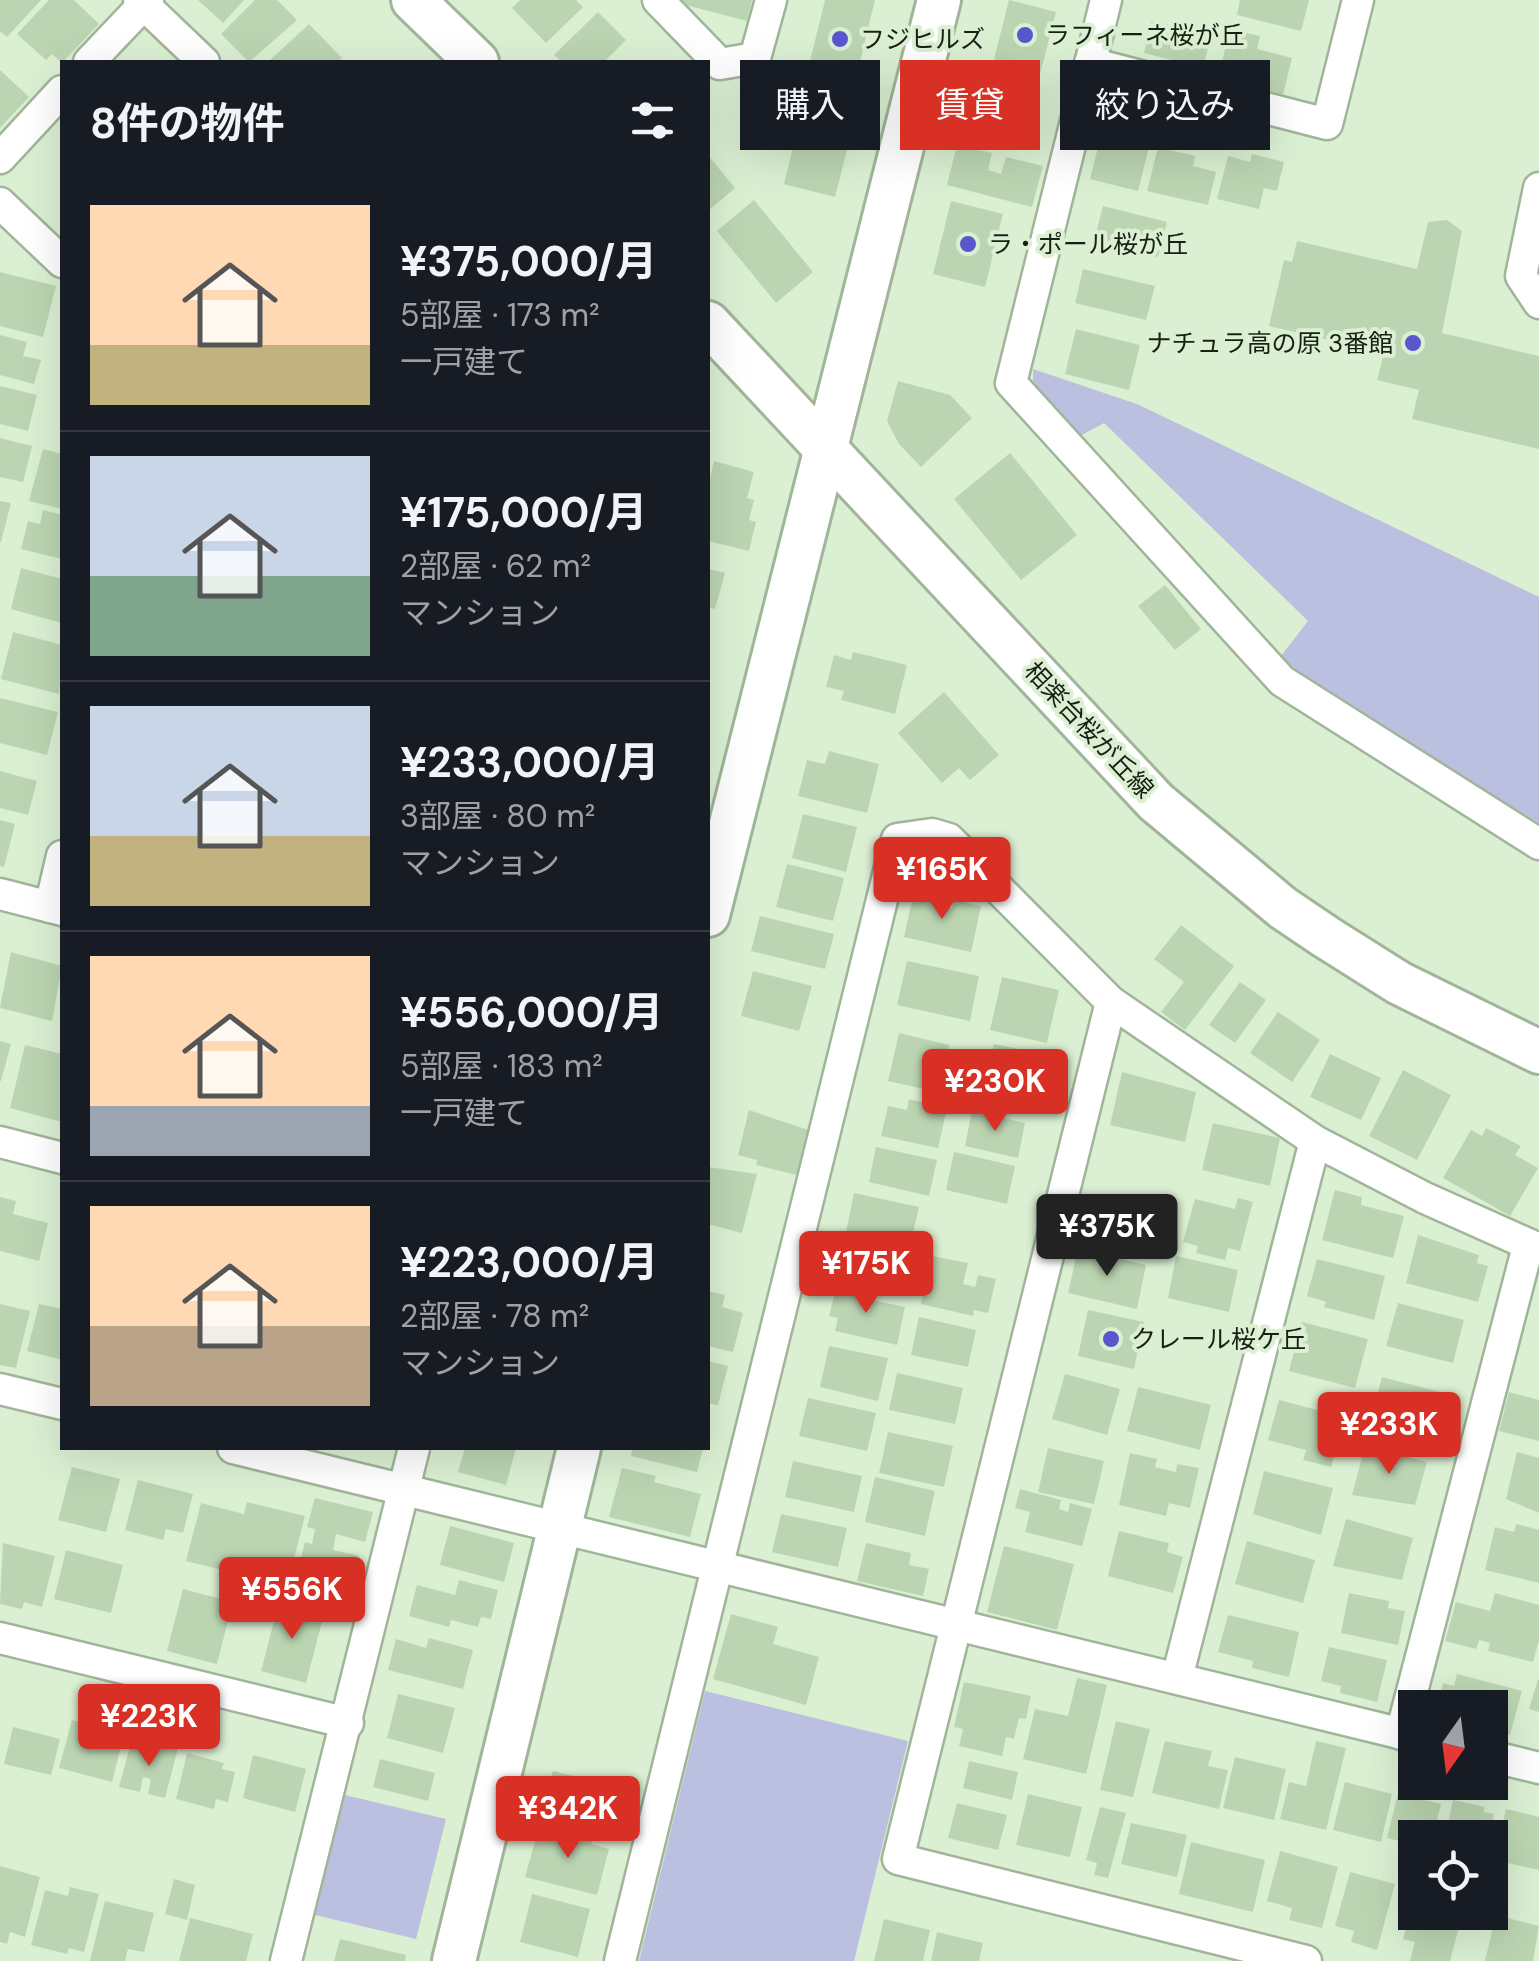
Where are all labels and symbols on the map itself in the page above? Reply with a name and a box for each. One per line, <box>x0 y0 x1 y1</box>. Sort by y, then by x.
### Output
place label: ラフィーネ桜が丘 <box>1045 19 1245 52</box>
place label: フジヒルズ <box>860 23 985 56</box>
marker: ラフィーネ桜が丘 <box>1014 24 1036 46</box>
marker: フジヒルズ <box>829 28 851 50</box>
place label: ラ・ポール桜が丘 <box>988 228 1188 261</box>
marker: ラ・ポール桜が丘 <box>957 233 979 255</box>
place label: ナチュラ高の原 3番館 <box>1147 327 1393 360</box>
marker: ナチュラ高の原 3番館 <box>1402 332 1424 354</box>
street label: 相楽台桜が丘線 <box>1017 655 1161 805</box>
pin: ¥165K <box>872 837 1012 922</box>
pin: ¥230K <box>925 1049 1065 1134</box>
pin: ¥375K <box>1037 1194 1177 1279</box>
pin: ¥175K <box>796 1231 936 1316</box>
place label: クレール桜ケ丘 <box>1131 1323 1306 1356</box>
marker: クレール桜ケ丘 <box>1100 1328 1122 1350</box>
pin: ¥233K <box>1319 1392 1459 1477</box>
pin: ¥556K <box>222 1557 362 1642</box>
pin: ¥223K <box>79 1684 219 1769</box>
north arrow <box>1398 1690 1508 1800</box>
pin: ¥342K <box>498 1776 638 1861</box>

